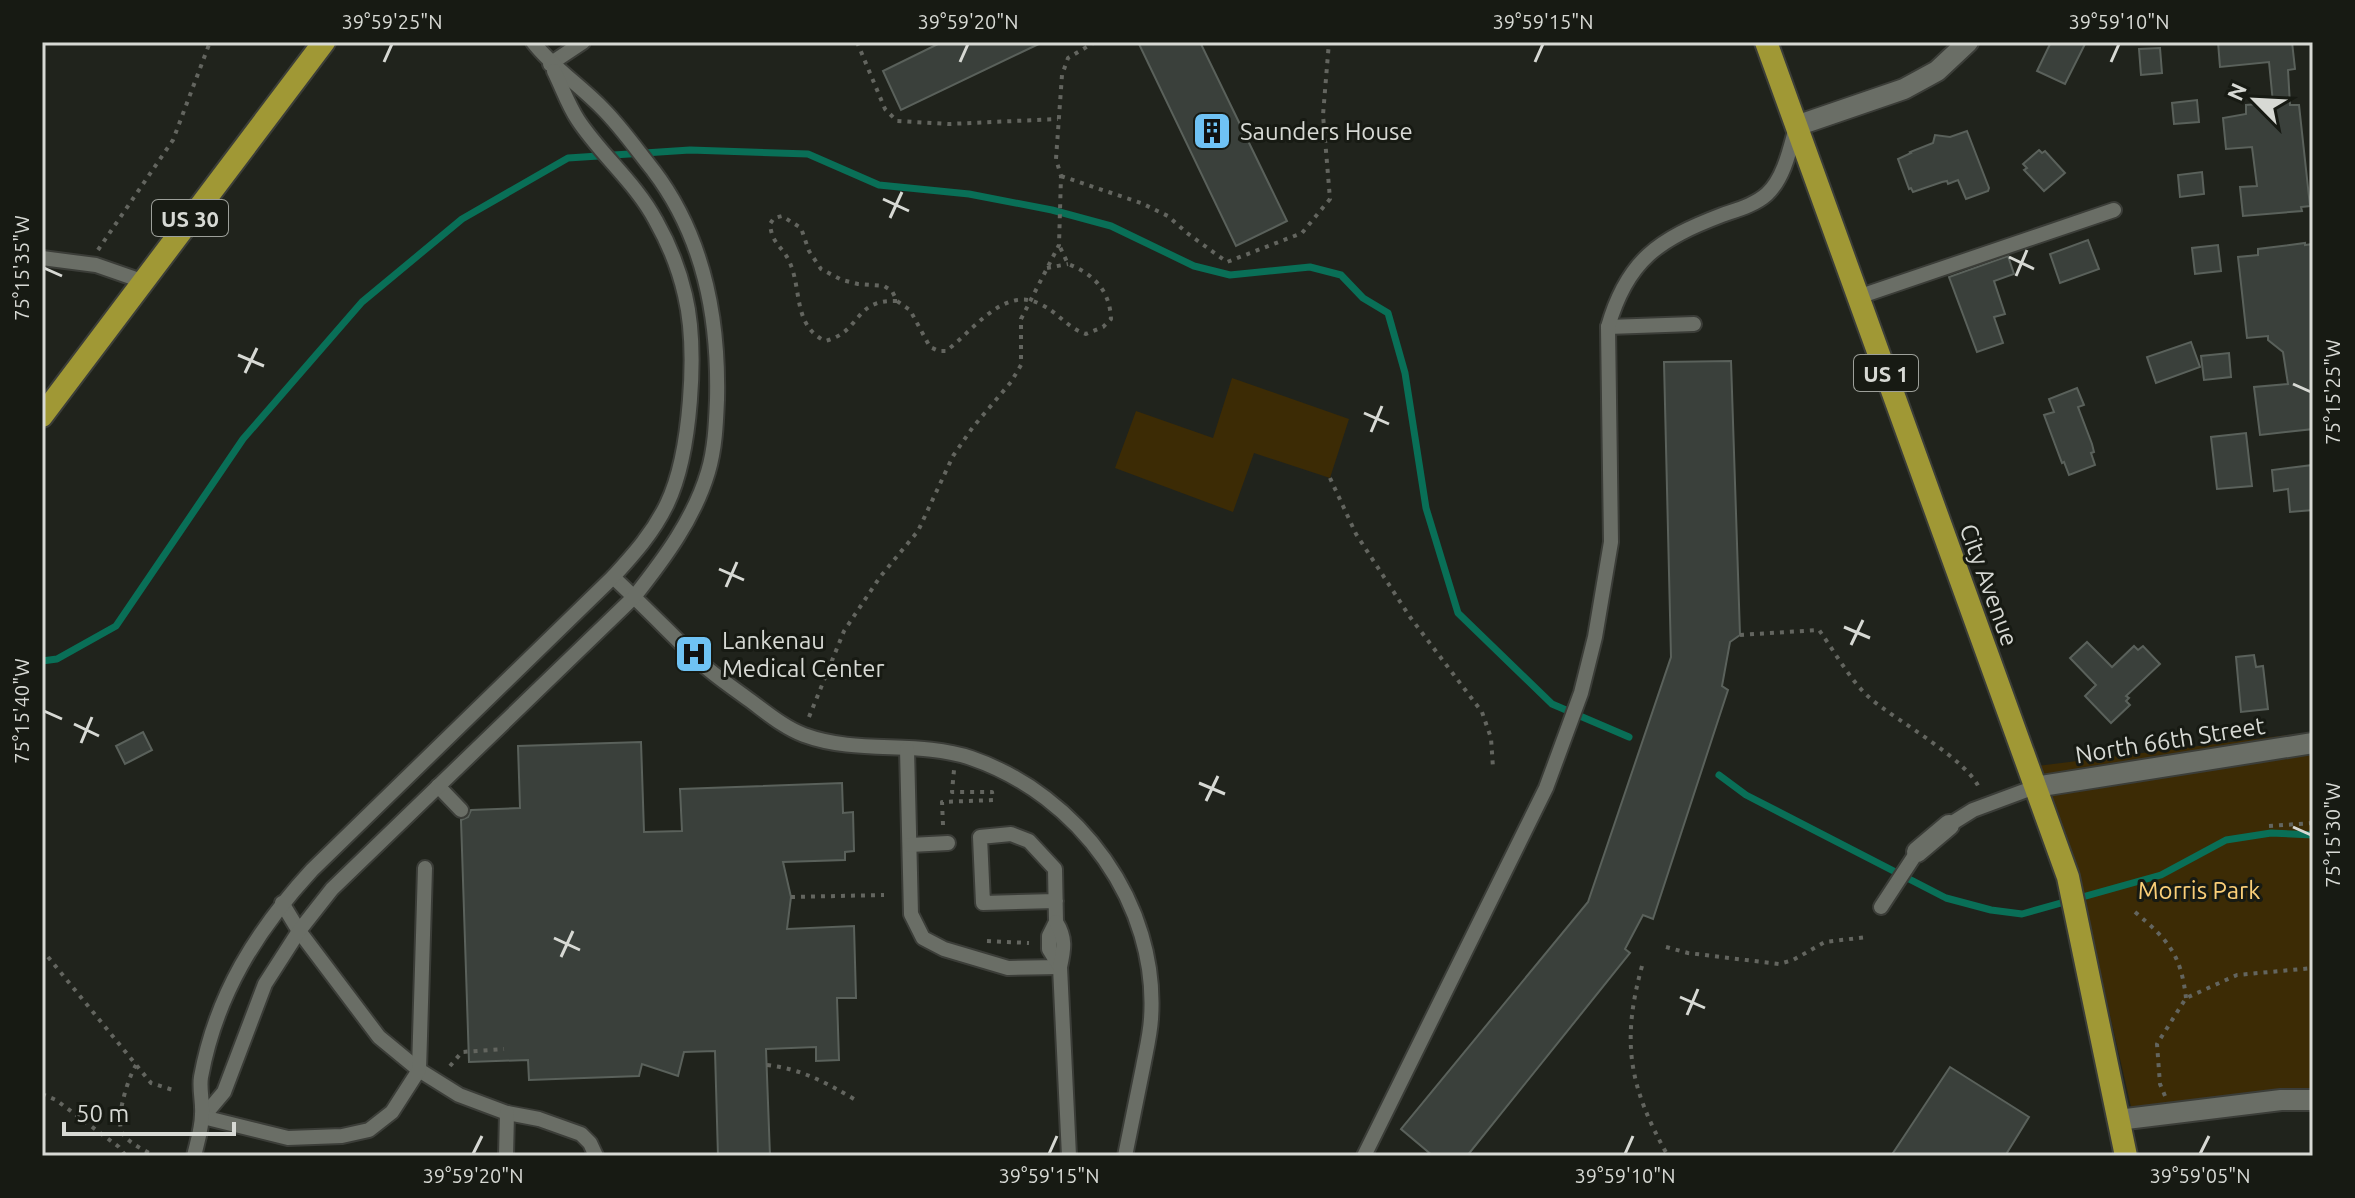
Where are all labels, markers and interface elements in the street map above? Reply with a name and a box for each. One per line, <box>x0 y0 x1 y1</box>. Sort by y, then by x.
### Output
text: 39°59'25"N <box>341 10 443 33</box>
text: 39°59'20"N <box>917 10 1019 33</box>
text: 39°59'15"N <box>1492 10 1594 33</box>
text: 39°59'10"N <box>2068 10 2170 33</box>
north arrow <box>2215 60 2295 140</box>
text: N <box>2222 79 2251 104</box>
building icon: Saunders House <box>1191 110 1233 152</box>
place label: Saunders House <box>1240 118 1413 145</box>
road number: US 30 <box>152 200 228 236</box>
text: 75°15'35"W <box>10 215 33 321</box>
text: 75°15'25"W <box>2321 339 2344 445</box>
road number: US 1 <box>1854 355 1918 391</box>
street label: City Avenue <box>1954 520 2024 650</box>
place label: Lankenau Medical Center <box>722 627 885 682</box>
hospital icon: Lankenau Medical Center <box>673 633 715 675</box>
text: 75°15'40"W <box>10 658 33 764</box>
street label: North 66th Street <box>2073 712 2267 768</box>
text: 75°15'30"W <box>2321 782 2344 888</box>
park label: Morris Park <box>2138 877 2260 904</box>
scale bar <box>64 1086 234 1136</box>
text: 50 m <box>76 1100 129 1127</box>
text: 39°59'20"N <box>422 1164 524 1187</box>
text: 39°59'15"N <box>998 1164 1100 1187</box>
text: 39°59'10"N <box>1574 1164 1676 1187</box>
text: 39°59'05"N <box>2149 1164 2251 1187</box>

